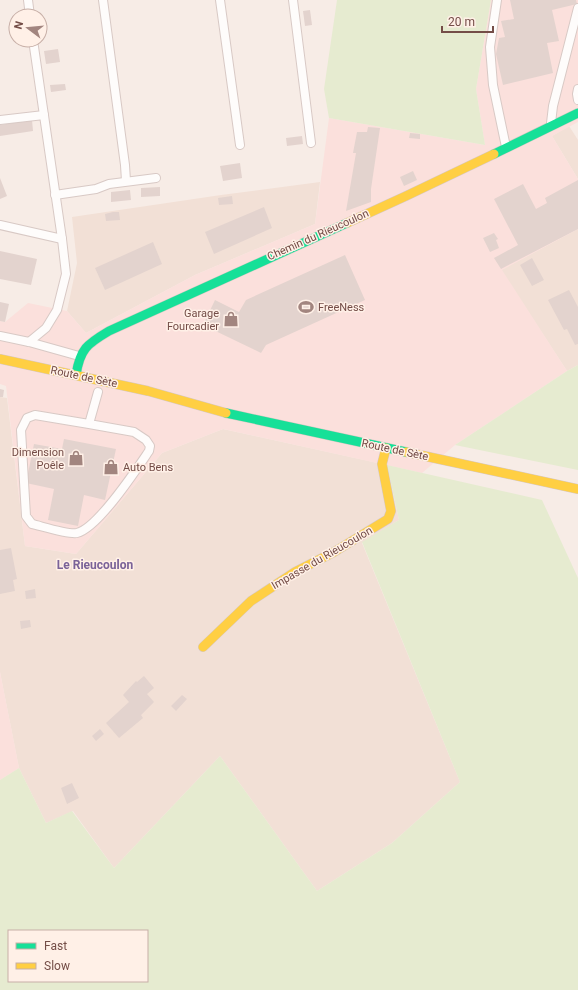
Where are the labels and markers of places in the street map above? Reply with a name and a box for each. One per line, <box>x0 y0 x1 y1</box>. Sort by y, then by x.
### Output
sports icon: FreeNess <box>297 298 315 316</box>
place label: FreeNess <box>318 301 365 314</box>
place label: Garage Fourcadier <box>167 307 219 333</box>
shop icon: Garage Fourcadier <box>222 310 240 328</box>
place label: Dimension Poêle <box>12 446 64 472</box>
shop icon: Dimension Poêle <box>67 449 85 467</box>
shop icon: Auto Bens <box>102 458 120 476</box>
place label: Auto Bens <box>123 461 173 474</box>

